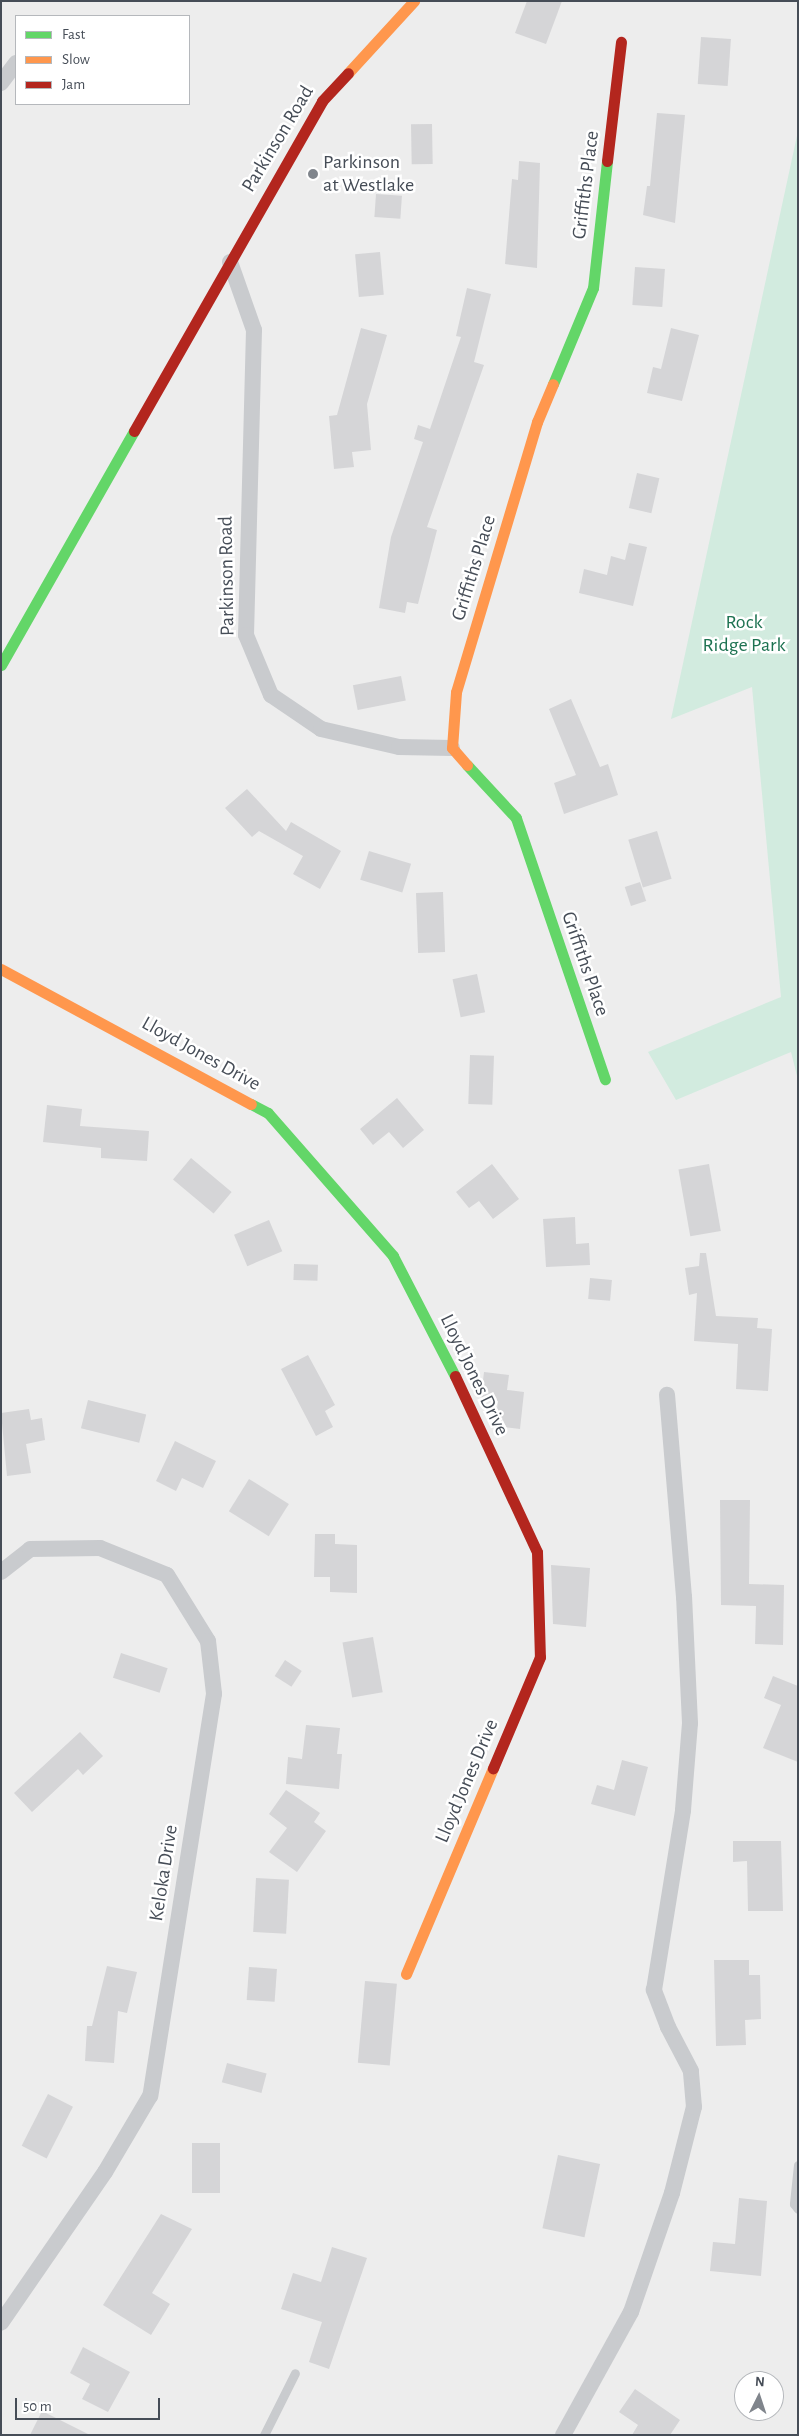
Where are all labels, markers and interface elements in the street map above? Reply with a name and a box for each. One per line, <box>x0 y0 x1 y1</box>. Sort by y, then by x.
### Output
legend <box>15 15 190 105</box>
text: Fast <box>62 27 85 42</box>
text: Slow <box>62 52 90 67</box>
text: Jam <box>62 77 85 92</box>
street label: Parkinson Road <box>237 81 319 197</box>
street label: Griffiths Place <box>567 129 605 241</box>
place label: Parkinson at Westlake <box>323 150 414 197</box>
marker: Parkinson at Westlake <box>307 168 319 180</box>
street label: Griffiths Place <box>447 512 501 624</box>
street label: Parkinson Road <box>214 516 240 636</box>
park label: Rock Ridge Park <box>702 610 786 657</box>
street label: Griffiths Place <box>556 909 614 1019</box>
street label: Lloyd Jones Drive <box>137 1012 265 1096</box>
street label: Lloyd Jones Drive <box>434 1310 514 1440</box>
street label: Lloyd Jones Drive <box>430 1716 504 1846</box>
street label: Keloka Drive <box>145 1823 183 1923</box>
north arrow <box>734 2371 784 2421</box>
text: N <box>755 2375 765 2389</box>
scale bar <box>18 2388 162 2420</box>
text: 50 m <box>23 2399 52 2414</box>

